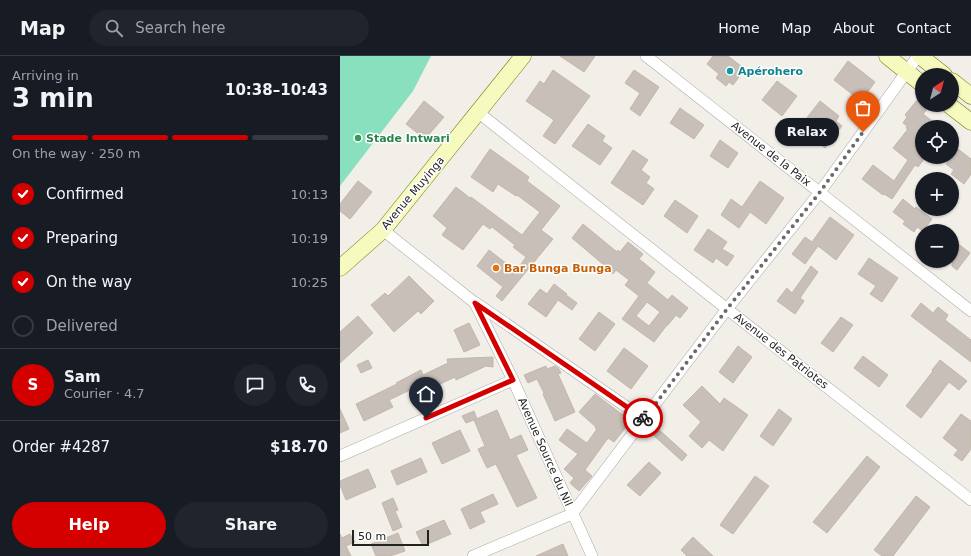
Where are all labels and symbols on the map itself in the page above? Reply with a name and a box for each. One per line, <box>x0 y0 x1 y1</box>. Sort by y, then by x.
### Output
place label: Apérohero <box>738 65 804 78</box>
marker: Apérohero <box>725 66 735 76</box>
north arrow <box>915 68 959 112</box>
pin <box>846 91 880 132</box>
callout: Relax <box>775 118 839 146</box>
street label: Avenue de la Paix <box>729 119 814 189</box>
place label: Stade Intwari <box>366 132 450 145</box>
marker: Stade Intwari <box>353 133 363 143</box>
street label: Avenue Muyinga <box>379 154 447 232</box>
place label: Bar Bunga Bunga <box>504 262 612 275</box>
marker: Bar Bunga Bunga <box>491 263 501 273</box>
street label: Avenue des Patriotes <box>731 310 831 392</box>
pin <box>409 377 443 418</box>
street label: Avenue Source du Nil <box>515 396 575 508</box>
courier <box>623 398 663 438</box>
scale bar <box>352 528 429 547</box>

